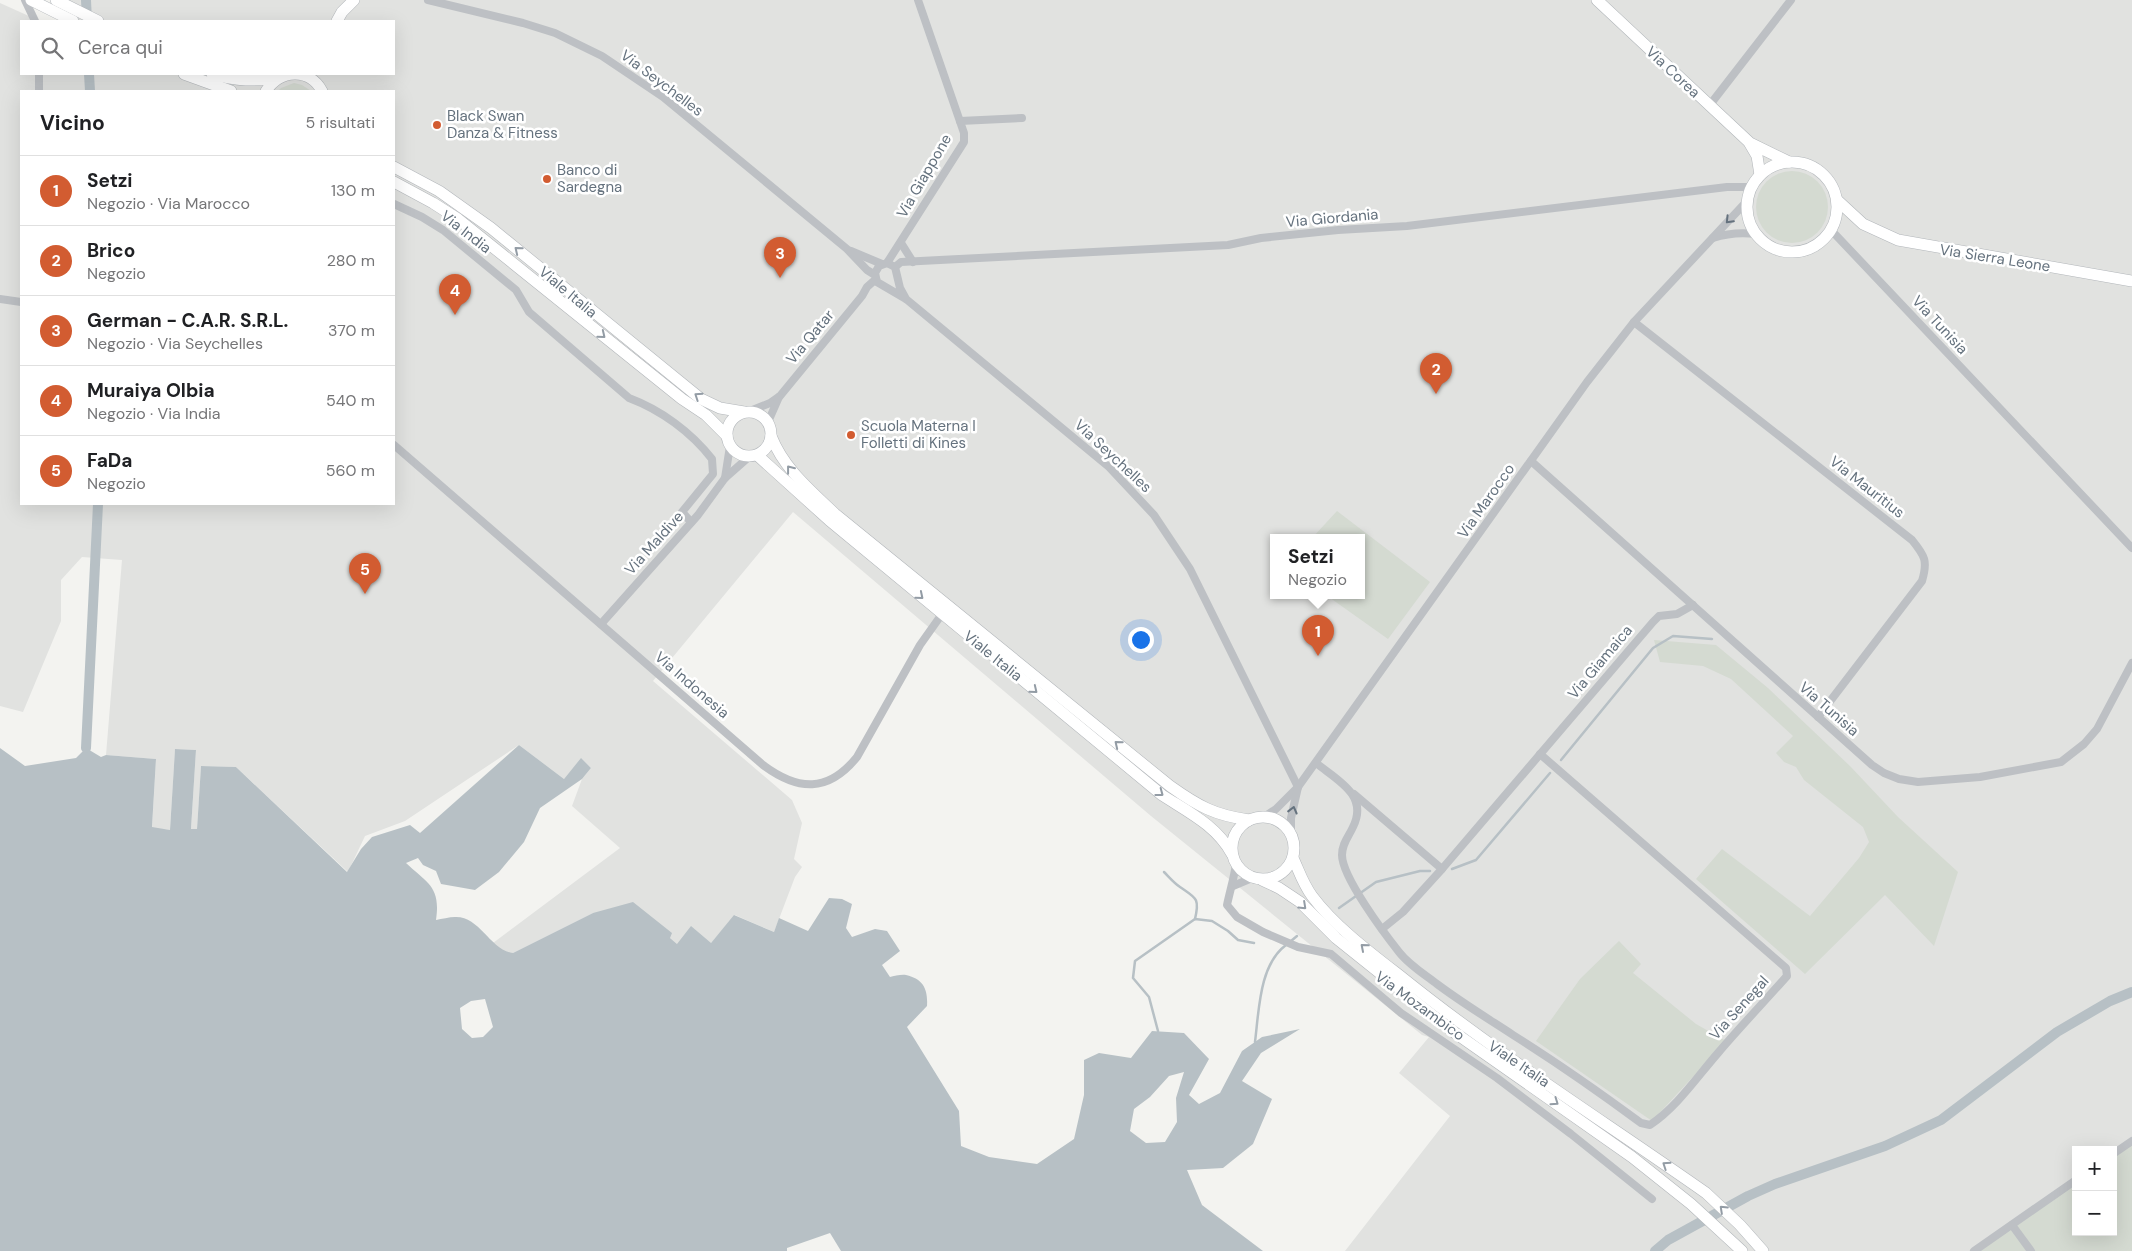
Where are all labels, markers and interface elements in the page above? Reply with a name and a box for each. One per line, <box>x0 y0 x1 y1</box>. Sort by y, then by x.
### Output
search box <box>20 20 395 75</box>
icon: search <box>38 34 66 62</box>
text: Cerca qui <box>78 35 163 60</box>
street label: Via Corea <box>1642 42 1704 102</box>
street label: Via Seychelles <box>617 45 707 121</box>
place label: Black Swan Danza & Fitness <box>447 106 558 143</box>
text: Vicino <box>40 109 105 137</box>
text: 5 risultati <box>306 112 375 133</box>
marker: Black Swan Danza & Fitness <box>431 119 443 131</box>
street label: Via Giappone <box>892 130 956 222</box>
place label: Banco di Sardegna <box>557 160 622 197</box>
text: Setzi <box>87 168 133 193</box>
marker: Banco di Sardegna <box>541 173 553 185</box>
text: 1 <box>53 180 59 201</box>
text: 130 m <box>331 180 375 201</box>
text: Negozio · Via Marocco <box>87 193 250 214</box>
street label: Via Giordania <box>1285 204 1379 232</box>
street label: Via India <box>437 206 495 258</box>
one-way arrow <box>1725 214 1734 223</box>
pin: 3 <box>764 237 796 278</box>
text: Brico <box>87 238 135 263</box>
street label: Via Sierra Leone <box>1938 239 2052 277</box>
one-way arrow <box>514 247 523 256</box>
text: 2 <box>51 250 61 271</box>
text: 280 m <box>327 250 375 271</box>
street label: Viale Italia <box>535 262 601 322</box>
text: Negozio <box>87 263 146 284</box>
pin: 4 <box>439 274 471 315</box>
street label: Via Tunisia <box>1908 291 1972 359</box>
street label: Via Qatar <box>781 305 839 368</box>
text: German - C.A.R. S.R.L. <box>87 308 288 333</box>
text: 3 <box>51 320 61 341</box>
text: 370 m <box>328 320 375 341</box>
one-way arrow <box>596 329 605 337</box>
text: Negozio · Via Seychelles <box>87 333 263 354</box>
pin: 2 <box>1420 353 1452 394</box>
text: Muraiya Olbia <box>87 378 215 403</box>
text: 4 <box>51 390 61 411</box>
text: 540 m <box>326 390 375 411</box>
one-way arrow <box>694 393 704 402</box>
text: Negozio · Via India <box>87 403 221 424</box>
street label: Via Seychelles <box>1070 415 1156 497</box>
place label: Scuola Materna I Folletti di Kines <box>861 416 976 453</box>
marker: Scuola Materna I Folletti di Kines <box>845 429 857 441</box>
text: FaDa <box>87 448 132 473</box>
street label: Via Mauritius <box>1825 451 1909 523</box>
text: 5 <box>51 460 61 481</box>
text: 560 m <box>326 460 375 481</box>
street label: Via Marocco <box>1453 460 1519 542</box>
one-way arrow <box>787 466 795 475</box>
text: Negozio <box>87 473 146 494</box>
street label: Via Maldive <box>620 507 688 579</box>
popup <box>1270 534 1365 599</box>
text: Setzi <box>1288 544 1334 569</box>
pin: 5 <box>349 553 381 594</box>
text: Negozio <box>1288 569 1347 590</box>
one-way arrow <box>915 590 924 599</box>
pin: 1 <box>1302 615 1334 656</box>
street label: Via Giamaica <box>1563 621 1637 703</box>
street label: Viale Italia <box>959 626 1027 686</box>
your location <box>1128 627 1154 653</box>
street label: Via Indonesia <box>650 647 734 723</box>
street label: Via Tunisia <box>1795 677 1863 741</box>
one-way arrow <box>1028 684 1037 692</box>
one-way arrow <box>1115 741 1124 750</box>
one-way arrow <box>1154 787 1164 796</box>
one-way arrow <box>1287 806 1298 815</box>
one-way arrow <box>1298 900 1307 909</box>
one-way arrow <box>1361 944 1370 953</box>
street label: Via Mozambico <box>1371 967 1469 1045</box>
street label: Via Senegal <box>1705 972 1773 1044</box>
street label: Viale Italia <box>1484 1036 1554 1092</box>
one-way arrow <box>1549 1096 1559 1105</box>
map controls <box>2072 1146 2117 1236</box>
button: + <box>2072 1146 2117 1191</box>
one-way arrow <box>1662 1162 1672 1171</box>
button: − <box>2072 1191 2117 1236</box>
one-way arrow <box>1719 1206 1728 1215</box>

